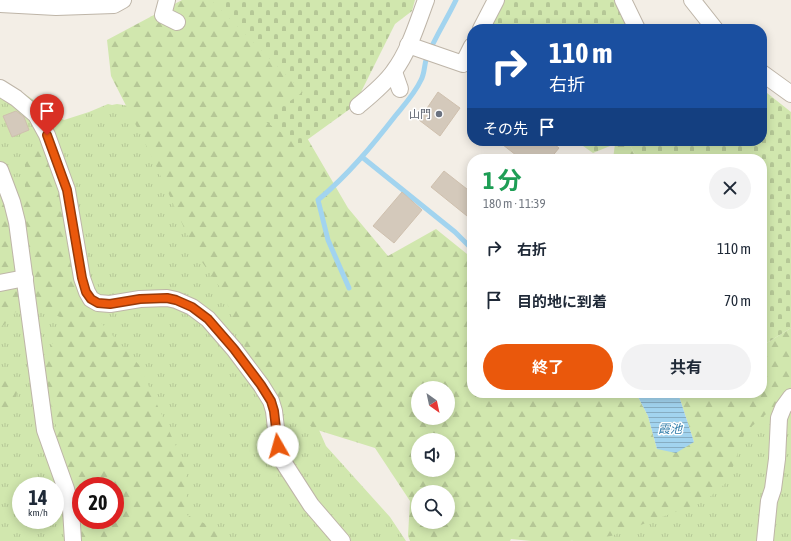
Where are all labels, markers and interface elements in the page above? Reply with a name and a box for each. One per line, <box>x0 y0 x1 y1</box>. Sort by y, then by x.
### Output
text: 110 m <box>549 37 612 69</box>
icon: right <box>483 40 535 92</box>
text: 右折 <box>549 74 585 95</box>
pin <box>30 94 64 135</box>
icon: arrive <box>36 100 58 122</box>
place label: 山門 <box>409 108 431 120</box>
marker: 山門 <box>434 109 444 119</box>
icon: arrive <box>536 116 558 138</box>
text: その先 <box>483 120 528 137</box>
text: 1 分 <box>483 167 522 194</box>
button: close <box>709 167 751 209</box>
text: 180 m · 11:39 <box>483 196 546 211</box>
icon: right <box>483 237 505 259</box>
text: 110 m <box>717 240 751 257</box>
text: 右折 <box>517 241 547 258</box>
icon: arrive <box>483 289 505 311</box>
text: 70 m <box>724 292 751 309</box>
text: 目的地に到着 <box>517 293 607 310</box>
button: 終了 <box>483 344 613 390</box>
button: 共有 <box>621 344 751 390</box>
north arrow <box>411 381 455 425</box>
map controls <box>411 381 455 529</box>
water label: 霞池 <box>658 422 683 436</box>
position arrow <box>257 425 299 467</box>
button: sound <box>411 433 455 477</box>
speed limit sign: 20 <box>72 477 124 529</box>
button: search <box>411 485 455 529</box>
text: 14 <box>29 486 47 509</box>
text: km/h <box>28 507 48 518</box>

